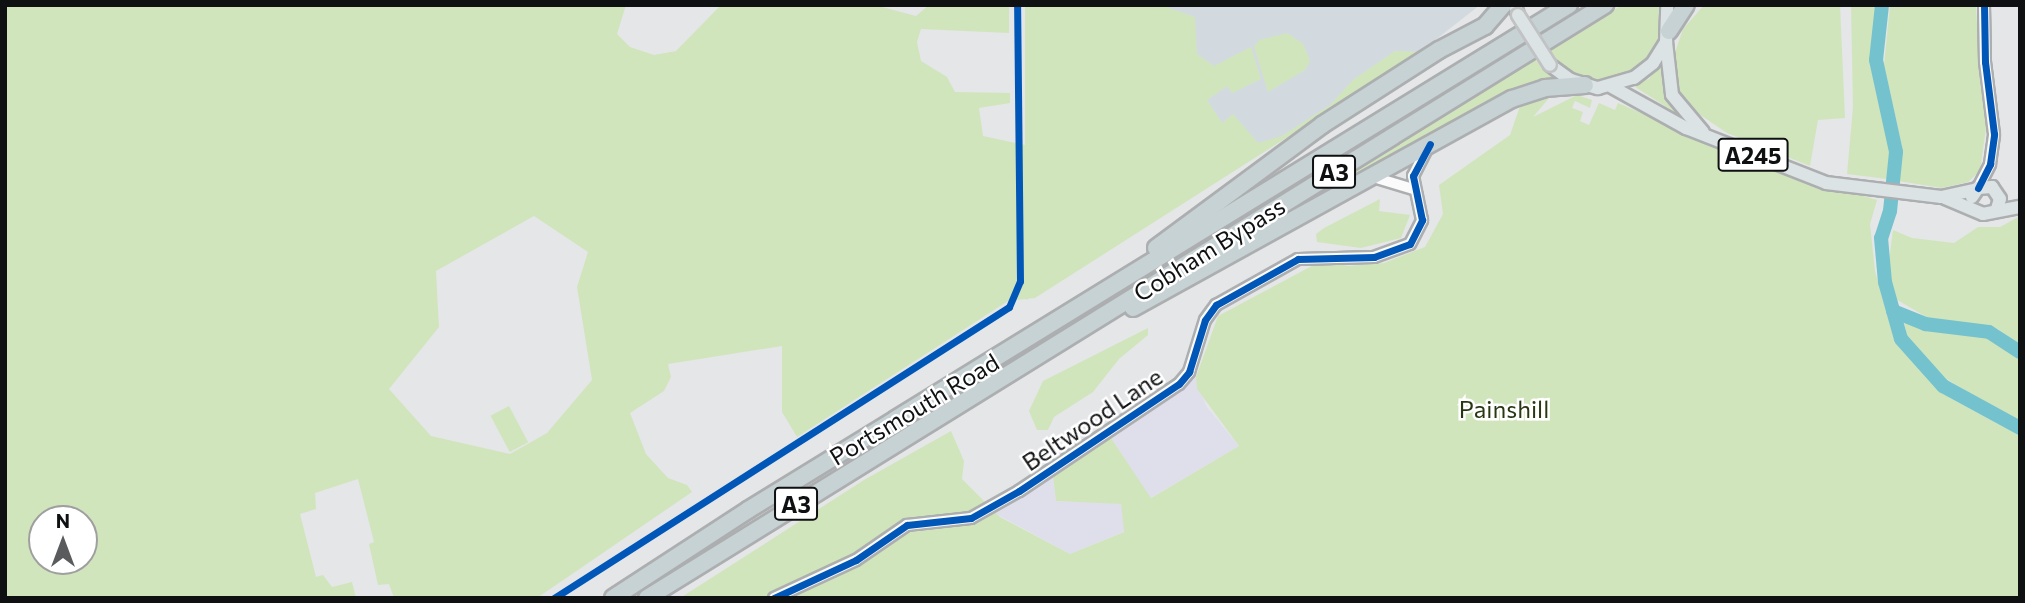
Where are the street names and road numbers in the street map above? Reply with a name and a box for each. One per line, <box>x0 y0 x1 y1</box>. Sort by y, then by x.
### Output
road number: A245 <box>1716 136 1790 174</box>
road number: A3 <box>1311 153 1357 192</box>
street label: Cobham Bypass <box>1128 191 1290 307</box>
street label: Portsmouth Road <box>824 347 1004 471</box>
street label: Beltwood Lane <box>1016 362 1168 476</box>
road number: A3 <box>773 484 819 524</box>

